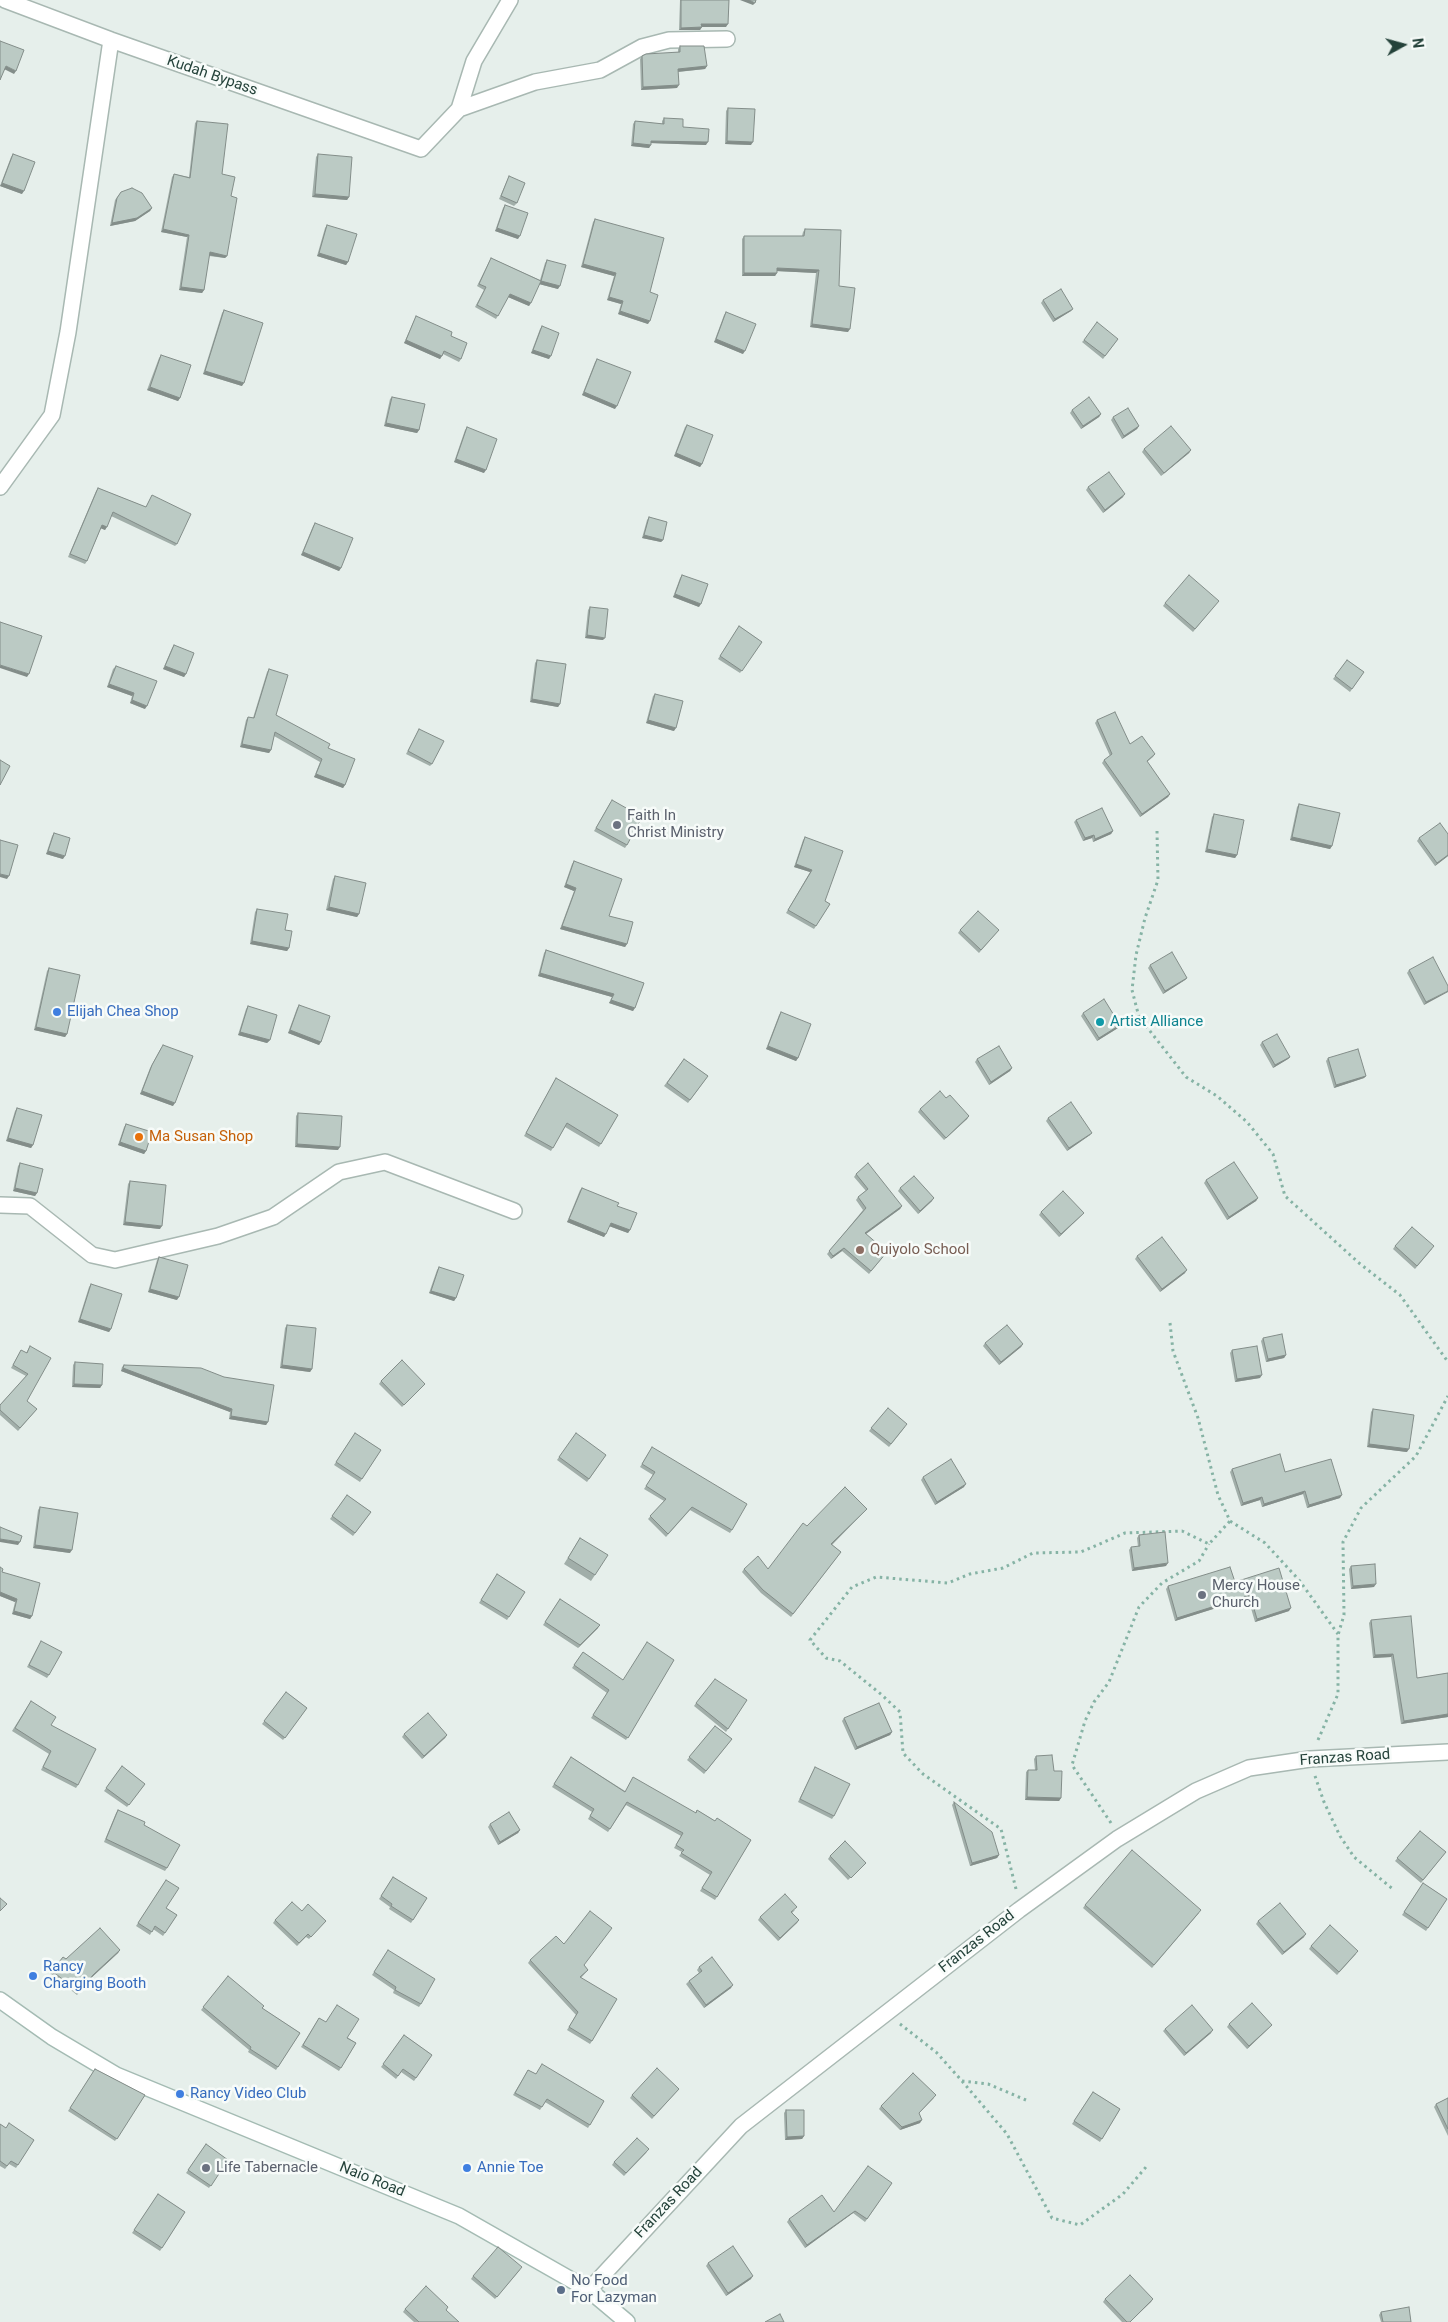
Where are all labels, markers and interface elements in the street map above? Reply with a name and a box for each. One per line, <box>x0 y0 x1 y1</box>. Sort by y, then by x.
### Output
north arrow <box>1378 20 1428 70</box>
text: N <box>1409 37 1426 49</box>
street label: Kudah Bypass <box>164 52 260 100</box>
place label: Faith In Christ Ministry <box>627 807 724 842</box>
marker: Faith In Christ Ministry <box>611 819 623 831</box>
place label: Elijah Chea Shop <box>67 1003 179 1021</box>
marker: Elijah Chea Shop <box>51 1006 63 1018</box>
place label: Artist Alliance <box>1110 1013 1203 1031</box>
marker: Artist Alliance <box>1094 1016 1106 1028</box>
place label: Ma Susan Shop <box>149 1128 253 1146</box>
marker: Ma Susan Shop <box>133 1131 145 1143</box>
place label: Quiyolo School <box>870 1241 969 1259</box>
marker: Quiyolo School <box>854 1244 866 1256</box>
place label: Mercy House Church <box>1212 1577 1300 1612</box>
marker: Mercy House Church <box>1196 1589 1208 1601</box>
street label: Franzas Road <box>1299 1746 1391 1770</box>
street label: Franzas Road <box>936 1907 1018 1977</box>
place label: Rancy Charging Booth <box>43 1958 146 1993</box>
marker: Rancy Charging Booth <box>27 1970 39 1982</box>
place label: Rancy Video Club <box>190 2085 306 2103</box>
marker: Rancy Video Club <box>174 2088 186 2100</box>
place label: Life Tabernacle <box>216 2159 318 2177</box>
street label: Naio Road <box>337 2159 407 2201</box>
place label: Annie Toe <box>477 2159 543 2177</box>
marker: Life Tabernacle <box>200 2162 212 2174</box>
marker: Annie Toe <box>461 2162 473 2174</box>
street label: Franzas Road <box>631 2164 707 2242</box>
place label: No Food For Lazyman <box>571 2272 657 2307</box>
marker: No Food For Lazyman <box>555 2284 567 2296</box>

